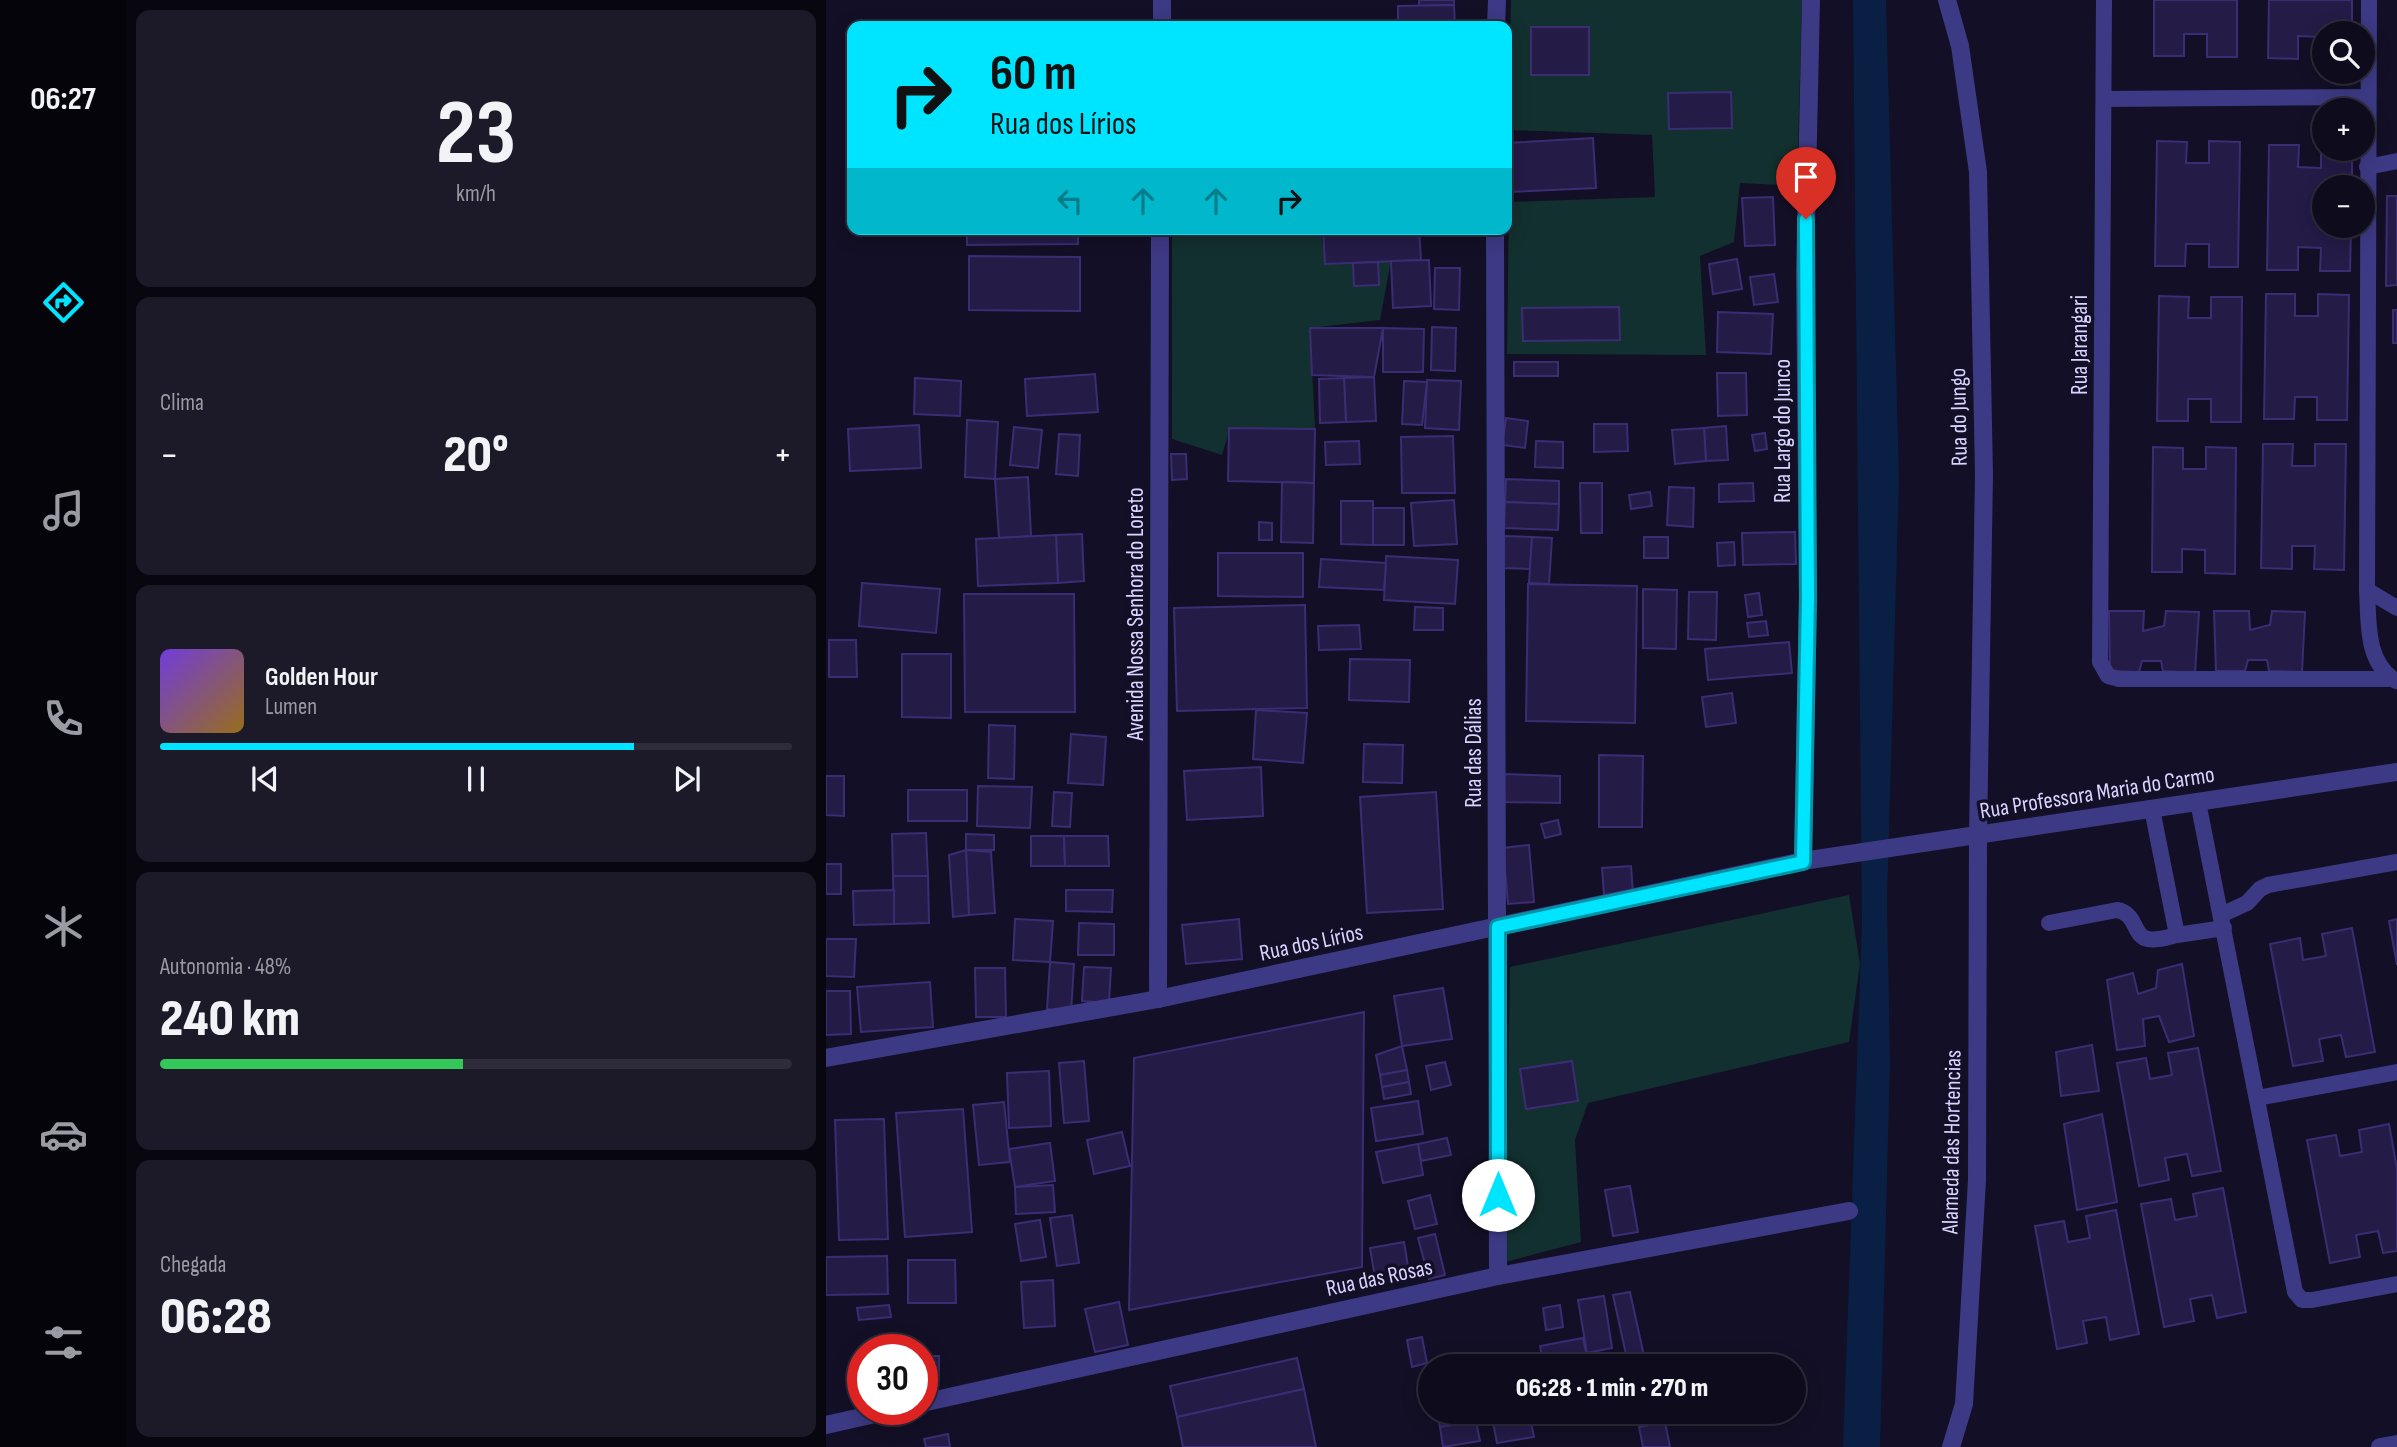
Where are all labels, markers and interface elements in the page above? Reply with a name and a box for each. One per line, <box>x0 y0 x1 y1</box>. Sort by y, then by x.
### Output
map controls <box>2312 21 2375 238</box>
button: search <box>2312 21 2375 84</box>
text: 60 m <box>990 45 1077 104</box>
icon: right <box>875 49 966 140</box>
text: 06:27 <box>30 80 96 119</box>
text: 23 <box>436 80 516 189</box>
button: + <box>2312 98 2375 161</box>
text: Rua dos Lírios <box>990 105 1136 144</box>
pin <box>1776 147 1836 219</box>
icon: arrive <box>1787 158 1825 196</box>
button: − <box>2312 175 2375 238</box>
text: km/h <box>456 180 496 208</box>
icon: left <box>1051 182 1089 220</box>
icon: ahead <box>1124 182 1162 220</box>
icon: ahead <box>1197 182 1235 220</box>
icon: right <box>1270 182 1308 220</box>
icon: directions <box>39 278 88 327</box>
street label: Rua Jarangari <box>2066 295 2094 395</box>
street label: Rua Largo do Junco <box>1769 359 1797 503</box>
street label: Rua do Jungo <box>1944 368 1974 466</box>
text: Clima <box>160 389 204 417</box>
text: 20° <box>443 424 509 487</box>
text: − <box>160 433 179 478</box>
text: + <box>773 433 792 478</box>
icon: music <box>39 486 88 535</box>
street label: Avenida Nossa Senhora do Loreto <box>1122 487 1150 742</box>
text: Golden Hour <box>265 662 378 693</box>
text: Lumen <box>265 693 317 721</box>
icon: phone <box>39 694 88 743</box>
street label: Rua das Dálias <box>1460 698 1488 808</box>
icon: previous <box>246 760 284 798</box>
icon: pause <box>457 760 495 798</box>
icon: next <box>668 760 706 798</box>
street label: Rua Professora Maria do Carmo <box>1978 761 2217 825</box>
icon: climate <box>39 902 88 951</box>
street label: Rua dos Lírios <box>1257 918 1366 968</box>
text: Autonomia · 48% <box>160 953 291 981</box>
text: 240 km <box>160 988 300 1051</box>
street label: Alameda das Hortencias <box>1936 1050 1968 1235</box>
icon: car <box>39 1110 88 1159</box>
position arrow <box>1461 1158 1535 1232</box>
text: Chegada <box>160 1251 226 1279</box>
street label: Rua das Rosas <box>1323 1253 1435 1303</box>
text: 06:28 <box>160 1286 272 1349</box>
icon: filters <box>39 1318 88 1367</box>
speed limit sign: 30 <box>847 1334 938 1425</box>
text: 06:28 · 1 min · 270 m <box>1516 1373 1708 1404</box>

